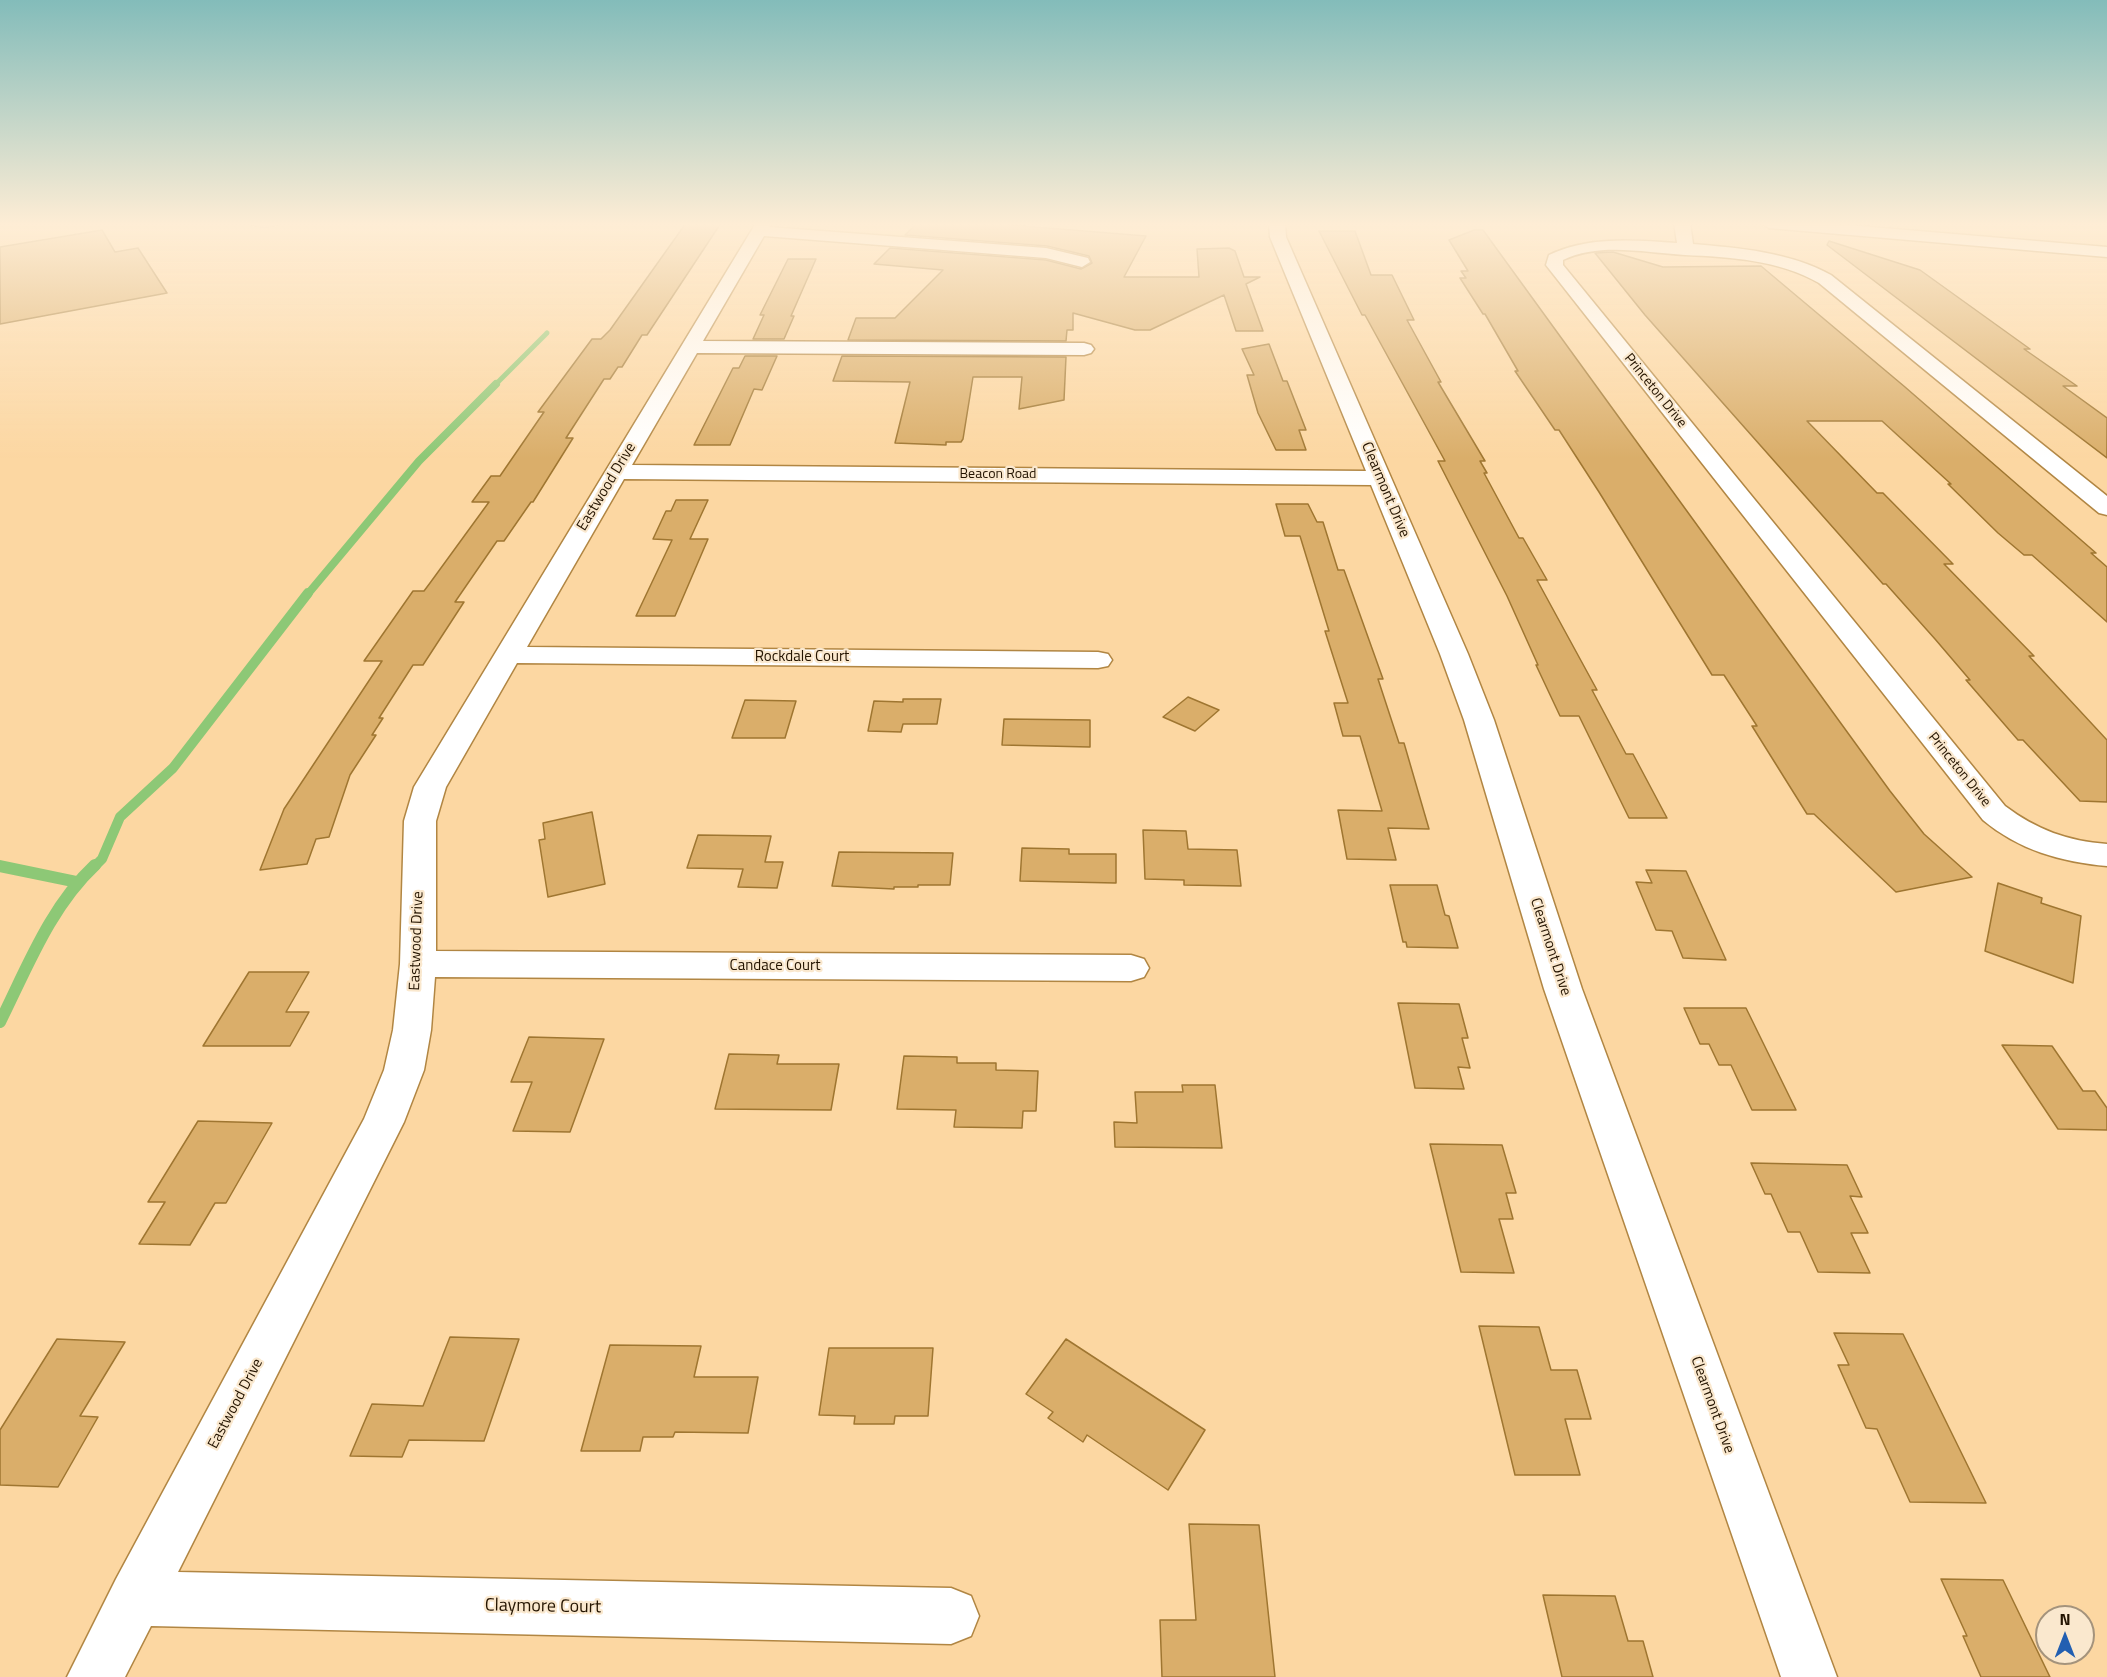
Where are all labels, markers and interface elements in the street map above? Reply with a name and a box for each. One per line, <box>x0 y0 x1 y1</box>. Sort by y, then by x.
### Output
street label: Princeton Drive <box>1620 351 1690 431</box>
street label: Eastwood Drive <box>574 440 640 534</box>
street label: Clearmont Drive <box>1357 440 1413 540</box>
street label: Beacon Road <box>959 467 1037 483</box>
street label: Rockdale Court <box>755 648 849 666</box>
street label: Princeton Drive <box>1924 730 1994 810</box>
street label: Eastwood Drive <box>406 891 428 991</box>
street label: Clearmont Drive <box>1526 896 1574 998</box>
street label: Candace Court <box>730 957 820 975</box>
street label: Clearmont Drive <box>1686 1354 1738 1456</box>
street label: Eastwood Drive <box>205 1356 267 1452</box>
street label: Claymore Court <box>485 1595 601 1619</box>
north arrow <box>2035 1605 2095 1665</box>
text: N <box>2059 1607 2071 1631</box>

